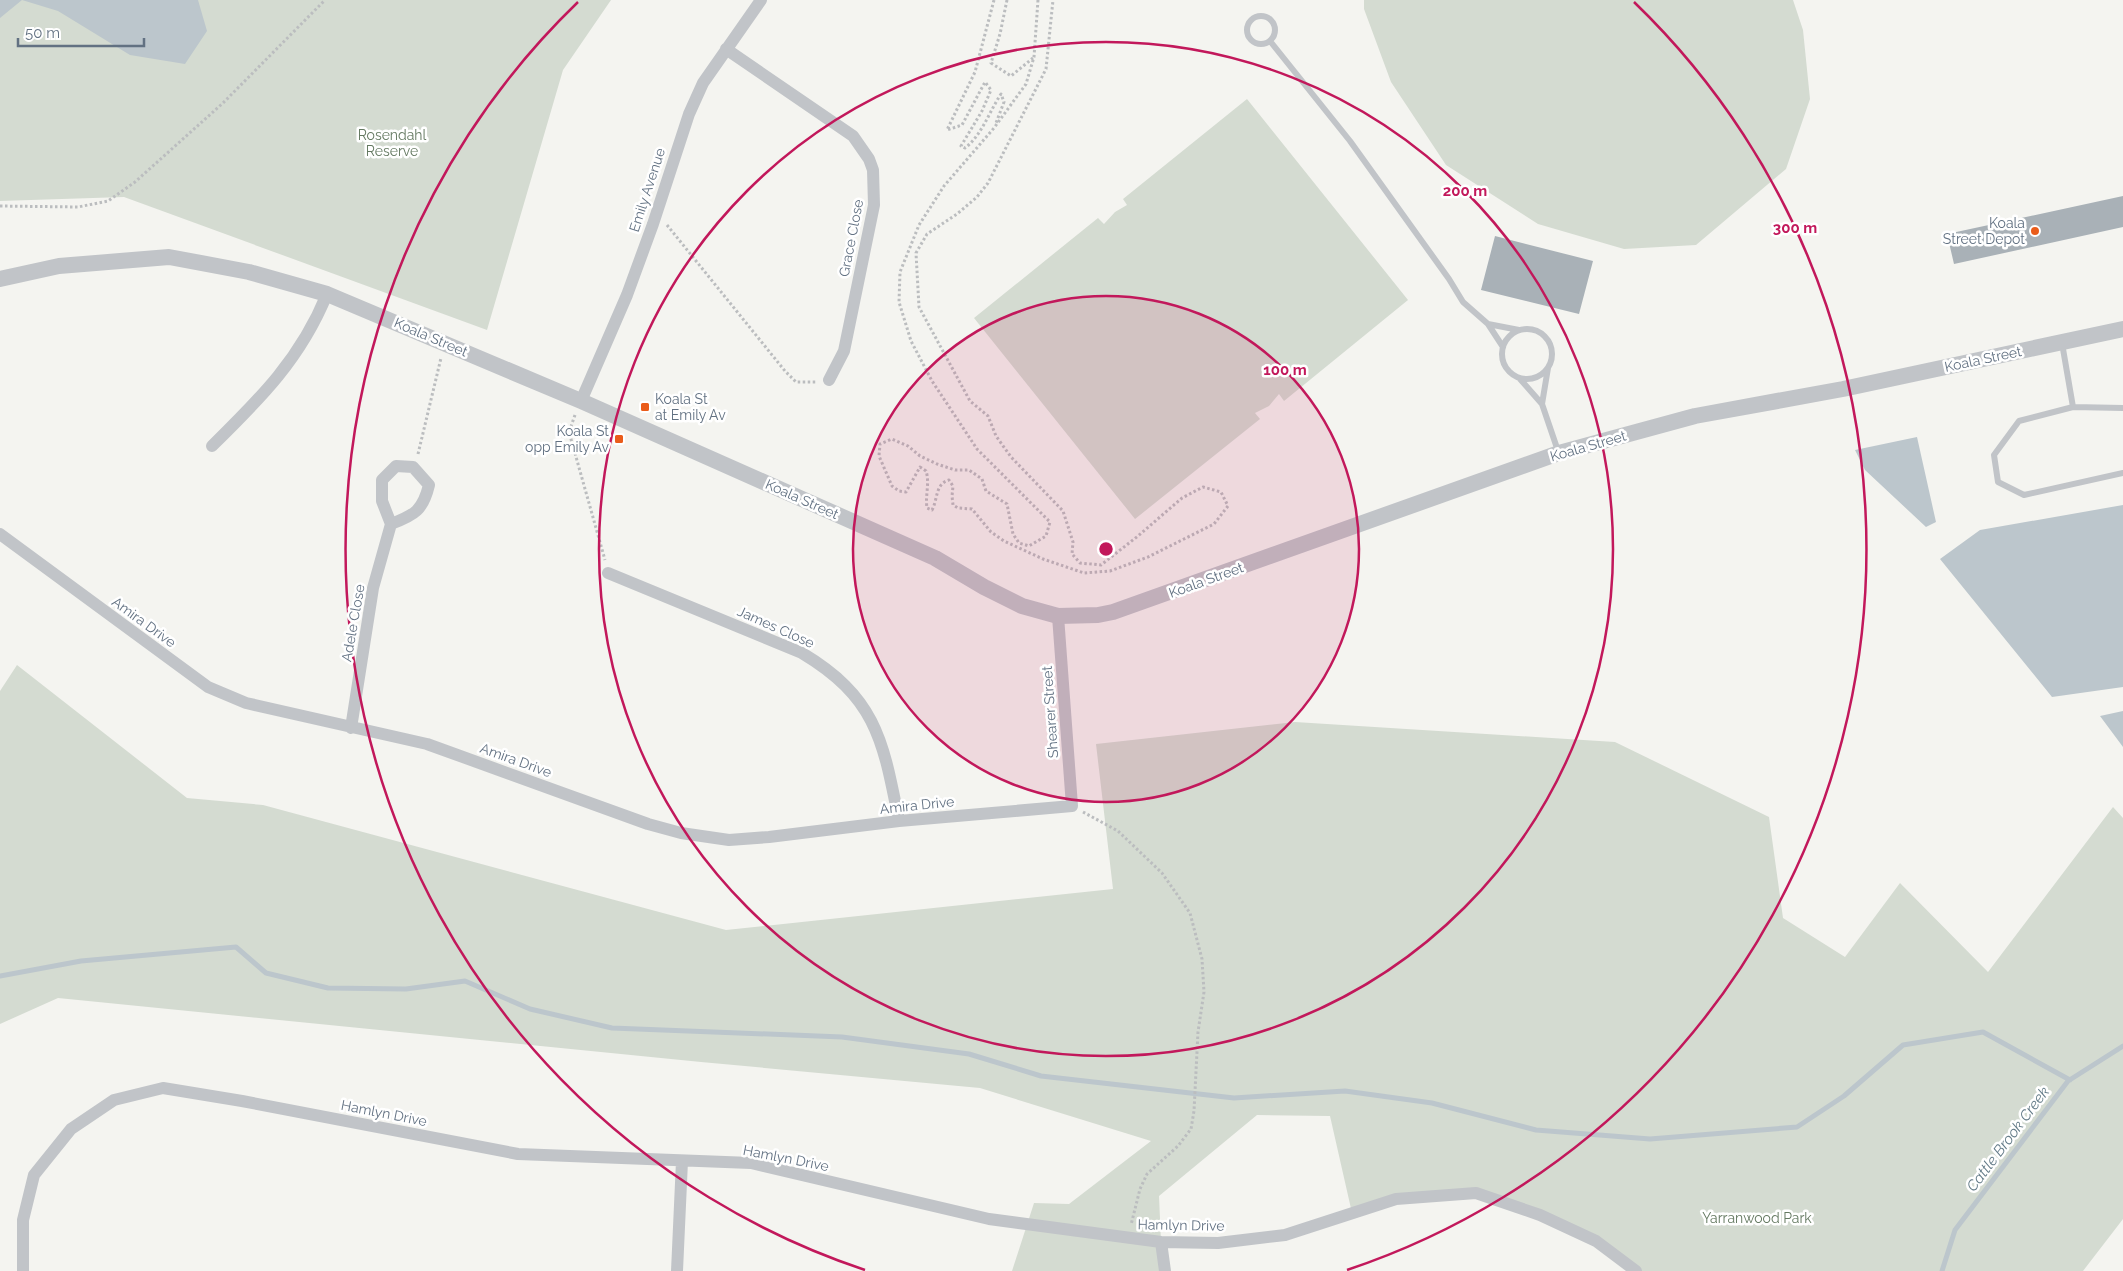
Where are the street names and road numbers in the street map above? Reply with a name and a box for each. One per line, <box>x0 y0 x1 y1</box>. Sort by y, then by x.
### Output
street label: Emily Avenue <box>626 146 668 234</box>
street label: Grace Close <box>836 198 866 278</box>
street label: Koala Street <box>392 314 470 360</box>
street label: Koala Street <box>1943 343 2023 375</box>
street label: Koala Street <box>1548 427 1628 464</box>
street label: Koala Street <box>763 476 841 522</box>
street label: Koala Street <box>1166 559 1246 601</box>
street label: Adele Close <box>338 583 368 663</box>
street label: Amira Drive <box>109 594 179 650</box>
street label: James Close <box>735 603 817 651</box>
street label: Shearer Street <box>1039 665 1061 759</box>
street label: Amira Drive <box>478 740 554 780</box>
street label: Amira Drive <box>879 793 955 817</box>
street label: Hamlyn Drive <box>340 1097 428 1129</box>
street label: Hamlyn Drive <box>742 1142 830 1174</box>
street label: Hamlyn Drive <box>1137 1216 1225 1234</box>

